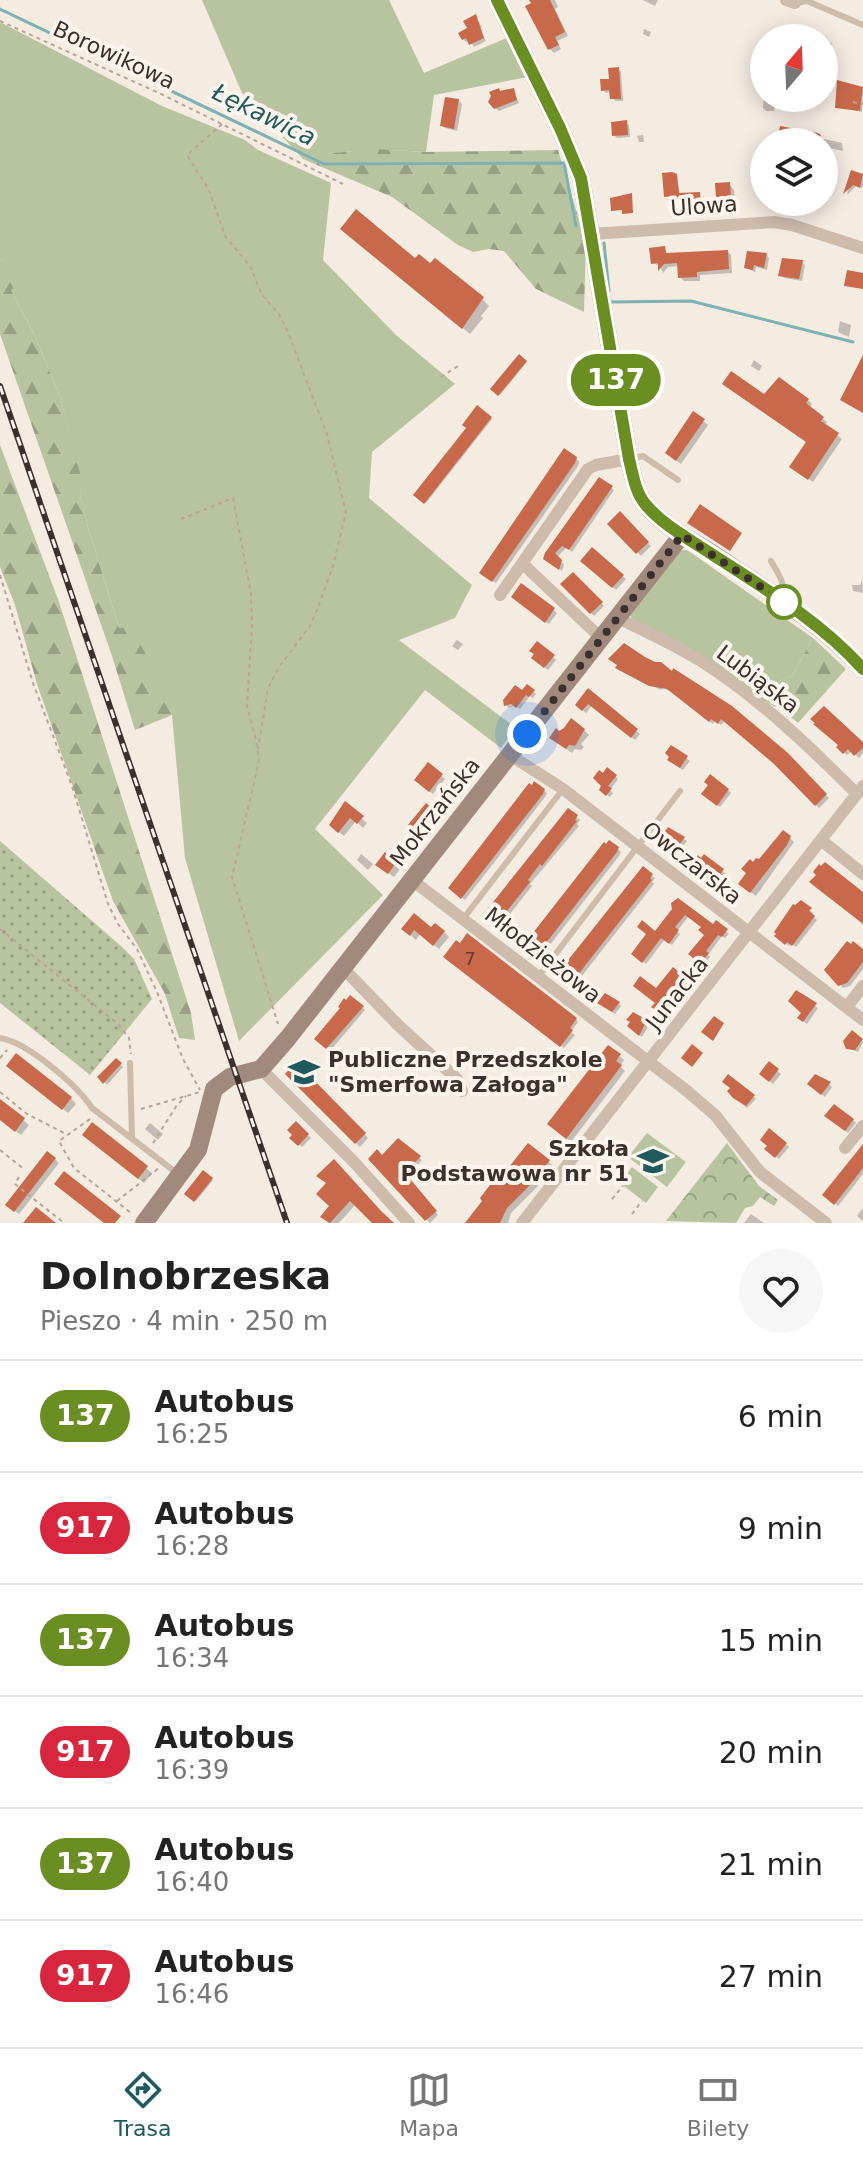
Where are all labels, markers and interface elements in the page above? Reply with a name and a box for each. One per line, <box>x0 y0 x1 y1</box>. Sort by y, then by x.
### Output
street label: Borowikowa <box>49 16 179 94</box>
north arrow <box>750 24 838 112</box>
map controls <box>750 24 838 216</box>
water label: Łękawica <box>207 78 320 152</box>
button: layers <box>750 128 838 216</box>
street label: Ulowa <box>670 191 738 221</box>
line badge: 137 <box>570 354 662 406</box>
text: 137 <box>587 363 645 396</box>
unlabelled marker <box>767 585 801 619</box>
street label: Lubiąska <box>712 640 804 718</box>
your location <box>507 714 547 754</box>
street label: Mokrzańska <box>385 753 485 871</box>
street label: Owczarska <box>638 817 746 909</box>
street label: Młodzieżowa <box>480 902 606 1008</box>
house number: 7 <box>464 948 476 969</box>
street label: Junacka <box>640 951 713 1036</box>
place label: Publiczne Przedszkole "Smerfowa Załoga" <box>328 1047 603 1097</box>
school or university icon: Publiczne Przedszkole "Smerfowa Załoga" <box>287 1055 321 1089</box>
place label: Szkoła Podstawowa nr 51 <box>401 1136 629 1186</box>
school or university icon: Szkoła Podstawowa nr 51 <box>636 1144 670 1178</box>
button: heart <box>739 1249 823 1333</box>
text: Dolnobrzeska <box>40 1254 331 1298</box>
text: Pieszo · 4 min · 250 m <box>40 1306 328 1336</box>
text: Autobus <box>154 1384 295 1419</box>
text: 137 <box>56 1399 114 1432</box>
text: 6 min <box>738 1399 823 1434</box>
text: 16:25 <box>154 1419 229 1449</box>
text: Autobus <box>154 1496 295 1531</box>
text: 917 <box>56 1511 114 1544</box>
text: 9 min <box>738 1511 823 1546</box>
text: 16:28 <box>154 1531 229 1561</box>
text: Autobus <box>154 1608 295 1643</box>
text: 137 <box>56 1623 114 1656</box>
text: 15 min <box>719 1623 823 1658</box>
text: 16:34 <box>154 1643 229 1673</box>
text: Autobus <box>154 1720 295 1755</box>
text: 917 <box>56 1735 114 1768</box>
text: 20 min <box>719 1735 823 1770</box>
text: 16:39 <box>154 1755 229 1785</box>
text: Autobus <box>154 1832 295 1867</box>
text: 137 <box>56 1847 114 1880</box>
text: 21 min <box>719 1847 823 1882</box>
text: 16:40 <box>154 1867 229 1897</box>
text: Autobus <box>154 1944 295 1979</box>
text: 917 <box>56 1959 114 1992</box>
text: 27 min <box>719 1959 823 1994</box>
text: 16:46 <box>154 1979 229 2009</box>
tab: Trasa <box>114 2068 172 2141</box>
tab: Mapa <box>399 2068 459 2141</box>
tab: Bilety <box>687 2068 749 2141</box>

